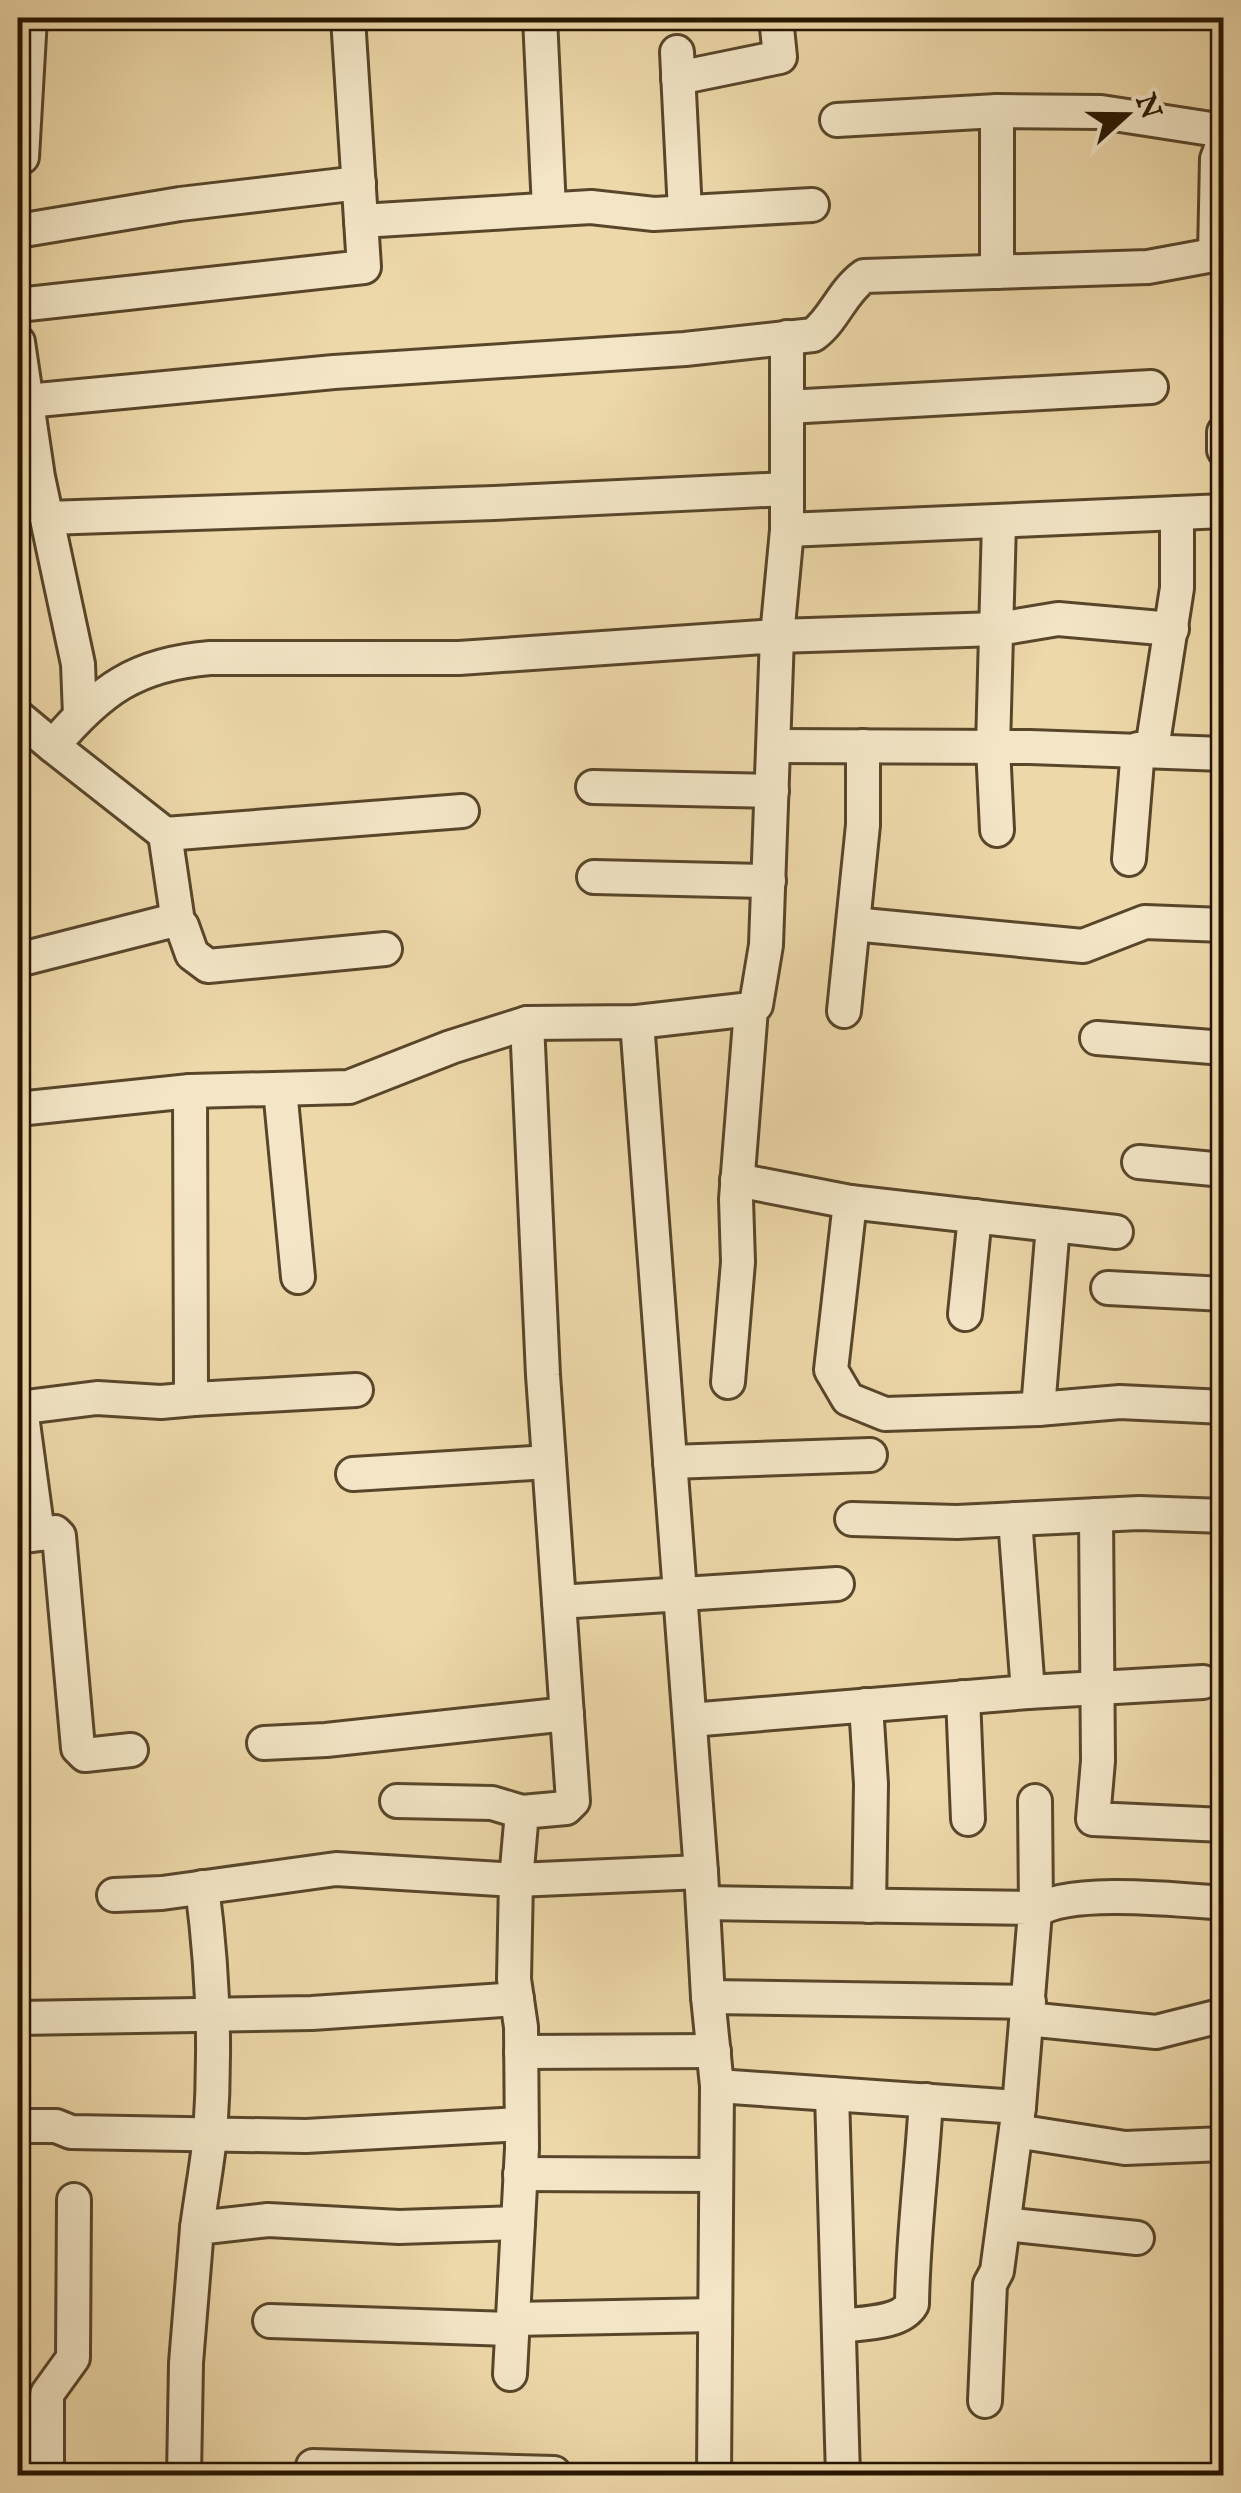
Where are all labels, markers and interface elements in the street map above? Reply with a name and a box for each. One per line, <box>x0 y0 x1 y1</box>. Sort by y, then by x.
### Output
north arrow <box>1076 65 1176 165</box>
text: N <box>1126 88 1168 125</box>

